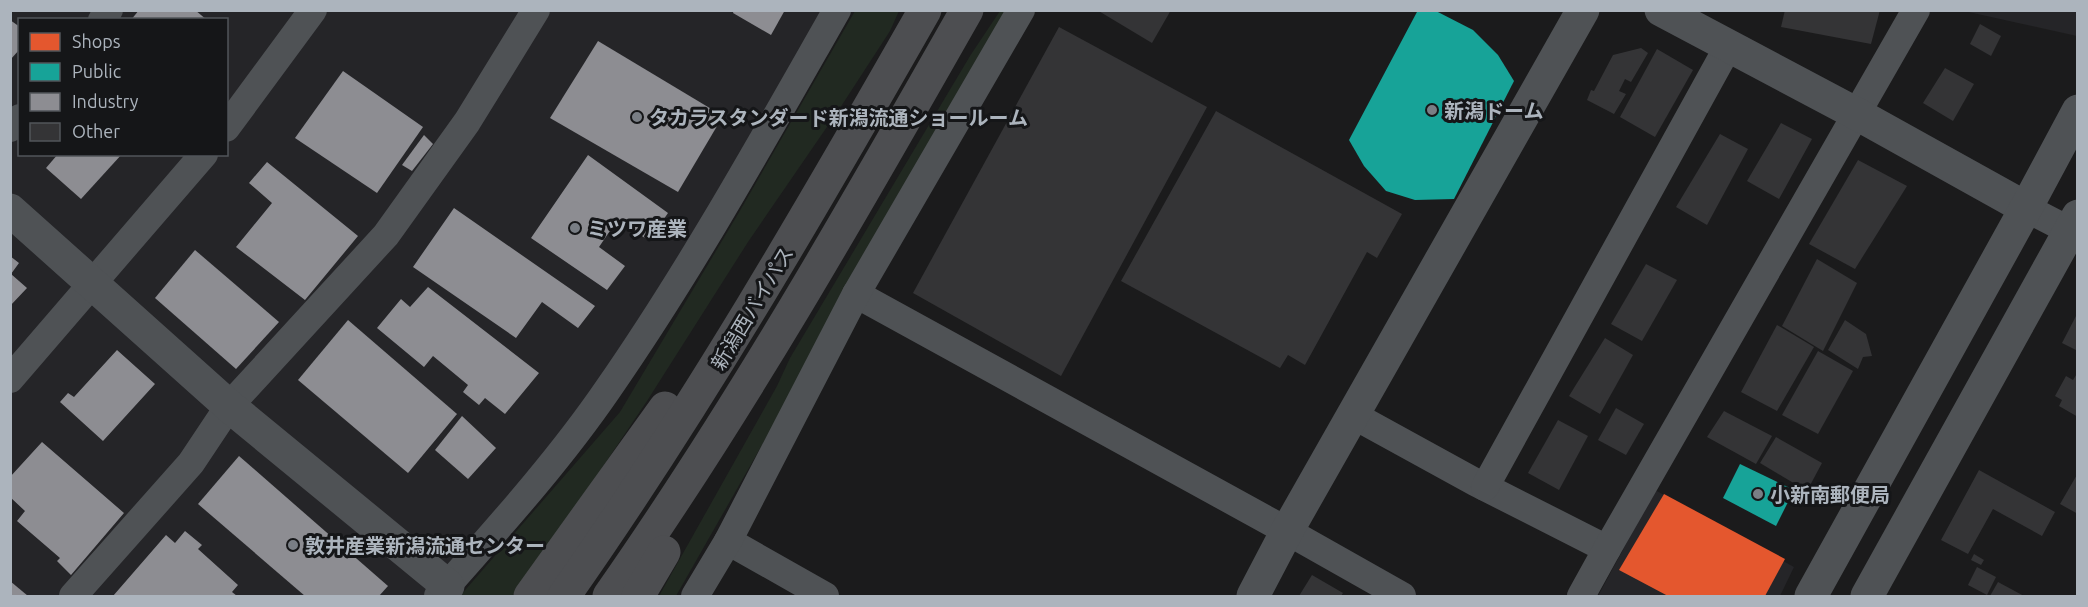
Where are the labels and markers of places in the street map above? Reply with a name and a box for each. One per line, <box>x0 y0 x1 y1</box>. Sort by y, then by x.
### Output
place label: 新潟ドーム <box>1444 99 1543 122</box>
marker: 新潟ドーム <box>1425 103 1439 117</box>
place label: タカラスタンダード新潟流通ショールーム <box>649 106 1028 129</box>
marker: タカラスタンダード新潟流通ショールーム <box>630 110 644 124</box>
place label: ミツワ産業 <box>587 217 687 240</box>
marker: ミツワ産業 <box>568 221 582 235</box>
place label: 小新南郵便局 <box>1770 483 1890 506</box>
marker: 小新南郵便局 <box>1751 487 1765 501</box>
place label: 敦井産業新潟流通センター <box>305 534 545 557</box>
marker: 敦井産業新潟流通センター <box>286 538 300 552</box>

